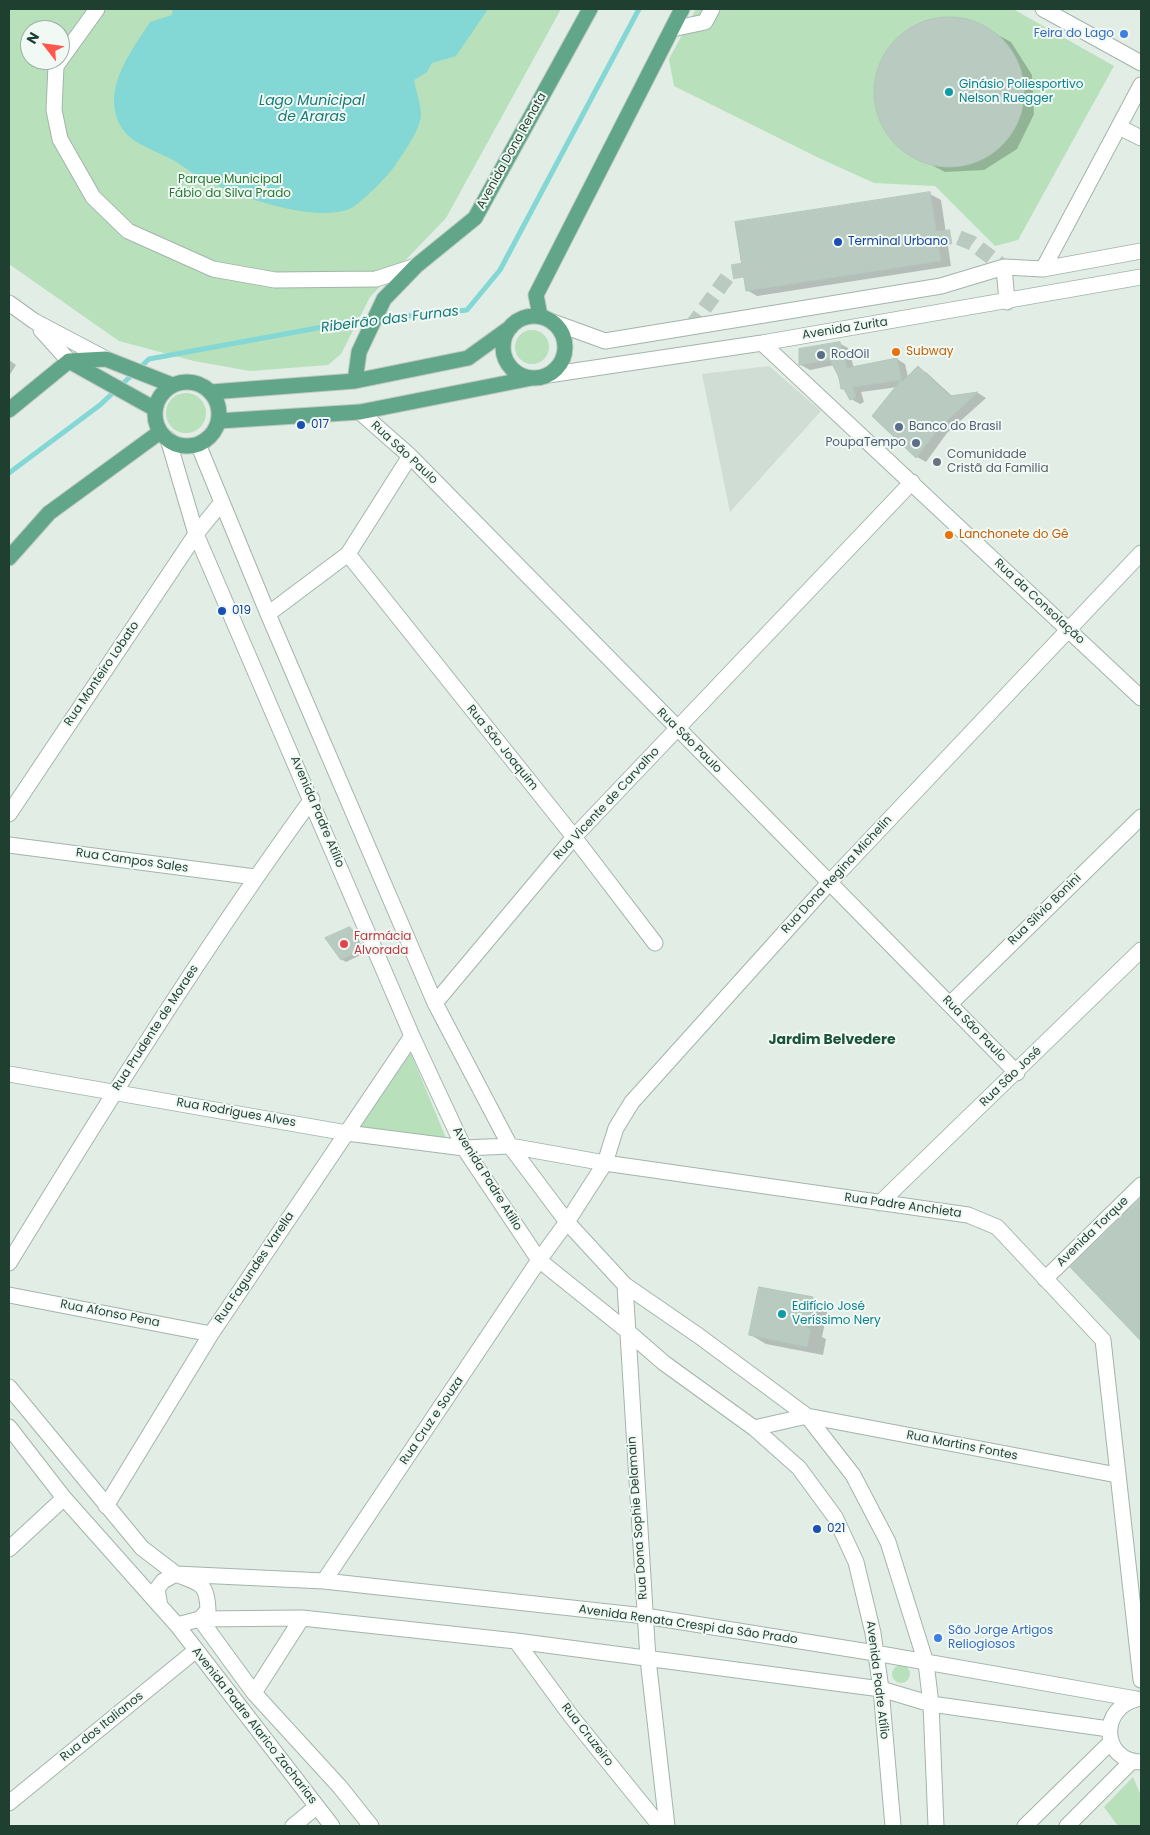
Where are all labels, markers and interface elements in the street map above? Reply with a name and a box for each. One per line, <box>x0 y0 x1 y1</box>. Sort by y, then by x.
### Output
north arrow <box>20 20 70 70</box>
place label: Feira do Lago <box>1034 27 1114 41</box>
text: N <box>22 28 44 48</box>
marker: Feira do Lago <box>1118 28 1130 40</box>
place label: Ginásio Poliesportivo Nelson Ruegger <box>959 78 1083 106</box>
marker: Ginásio Poliesportivo Nelson Ruegger <box>943 86 955 98</box>
street label: Avenida Dona Renata <box>474 90 550 212</box>
water label: Lago Municipal de Araras <box>259 93 365 125</box>
park label: Parque Municipal Fábio da Silva Prado <box>169 173 291 201</box>
place label: Terminal Urbano <box>848 235 948 249</box>
marker: Terminal Urbano <box>832 236 844 248</box>
water label: Ribeirão das Furnas <box>320 303 460 337</box>
street label: Avenida Zurita <box>801 315 889 343</box>
place label: Subway <box>906 345 954 359</box>
marker: Subway <box>890 346 902 358</box>
place label: RodOil <box>831 348 869 362</box>
marker: RodOil <box>815 349 827 361</box>
place label: 017 <box>311 418 329 432</box>
marker: 017 <box>295 419 307 431</box>
street label: Rua São Paulo <box>368 419 440 487</box>
place label: Banco do Brasil <box>909 420 1001 434</box>
marker: Banco do Brasil <box>893 421 905 433</box>
place label: PoupaTempo <box>825 436 906 450</box>
marker: PoupaTempo <box>910 437 922 449</box>
place label: Comunidade Cristã da Familia <box>947 448 1049 476</box>
marker: Comunidade Cristã da Familia <box>931 456 943 468</box>
place label: Lanchonete do Gê <box>959 528 1069 542</box>
marker: Lanchonete do Gê <box>943 529 955 541</box>
street label: Rua da Consolação <box>991 556 1087 648</box>
place label: 019 <box>232 604 251 618</box>
marker: 019 <box>216 605 228 617</box>
street label: Rua Monteiro Lobato <box>62 619 142 729</box>
street label: Rua São Joaquim <box>463 702 541 794</box>
street label: Rua São Paulo <box>654 706 724 776</box>
street label: Rua Vicente de Carvalho <box>551 745 663 863</box>
street label: Avenida Padre Atílio <box>287 754 347 870</box>
street label: Rua Dona Regina Michelin <box>779 813 895 937</box>
street label: Rua Campos Sales <box>75 846 189 876</box>
street label: Rua Sílvio Bonini <box>1005 871 1085 949</box>
place label: Farmácia Alvorada <box>354 930 411 958</box>
marker: Farmácia Alvorada <box>338 938 350 950</box>
street label: Rua Prudente de Moraes <box>110 963 202 1093</box>
street label: Rua São Paulo <box>939 993 1009 1065</box>
district label: Jardim Belvedere <box>768 1032 896 1048</box>
street label: Rua São José <box>977 1044 1045 1110</box>
street label: Rua Rodrigues Alves <box>175 1095 297 1131</box>
street label: Avenida Padre Atílio <box>449 1124 525 1234</box>
street label: Rua Padre Anchieta <box>843 1191 963 1221</box>
street label: Avenida Torque <box>1054 1194 1132 1270</box>
street label: Rua Fagundes Varella <box>212 1210 298 1326</box>
street label: Rua Afonso Pena <box>59 1297 161 1331</box>
place label: Edifício José Veríssimo Nery <box>792 1300 881 1328</box>
marker: Edifício José Veríssimo Nery <box>776 1308 788 1320</box>
street label: Rua Cruz e Souza <box>397 1374 467 1468</box>
street label: Rua Martins Fontes <box>905 1428 1019 1464</box>
street label: Rua Dona Sophie Delamain <box>625 1436 651 1600</box>
place label: 021 <box>827 1522 845 1536</box>
marker: 021 <box>811 1523 823 1535</box>
street label: Avenida Renata Crespi da São Prado <box>578 1602 798 1648</box>
street label: Avenida Padre Atílio <box>863 1620 891 1740</box>
place label: São Jorge Artigos Reliogiosos <box>948 1624 1053 1652</box>
marker: São Jorge Artigos Reliogiosos <box>932 1632 944 1644</box>
street label: Avenida Padre Alarico Zacharias <box>188 1645 320 1807</box>
street label: Rua dos Italianos <box>58 1689 146 1765</box>
street label: Rua Cruzeiro <box>558 1701 616 1769</box>

